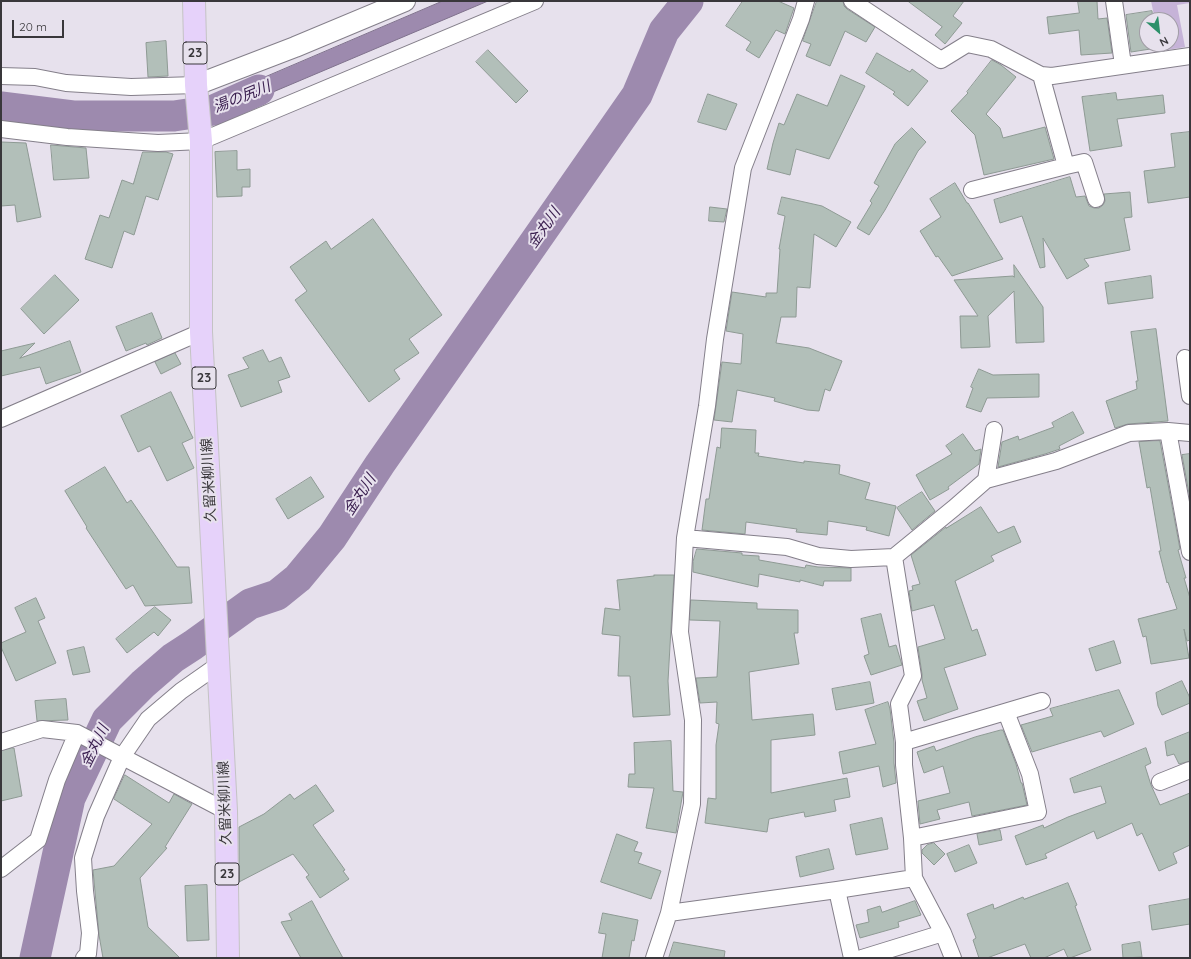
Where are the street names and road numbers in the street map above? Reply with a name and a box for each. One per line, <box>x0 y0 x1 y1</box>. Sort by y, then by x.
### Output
road number: 23 <box>183 42 207 64</box>
road number: 23 <box>192 367 216 389</box>
street label: 久留米柳川線 <box>198 438 220 522</box>
street label: 久留米柳川線 <box>215 761 235 845</box>
road number: 23 <box>215 863 239 885</box>

